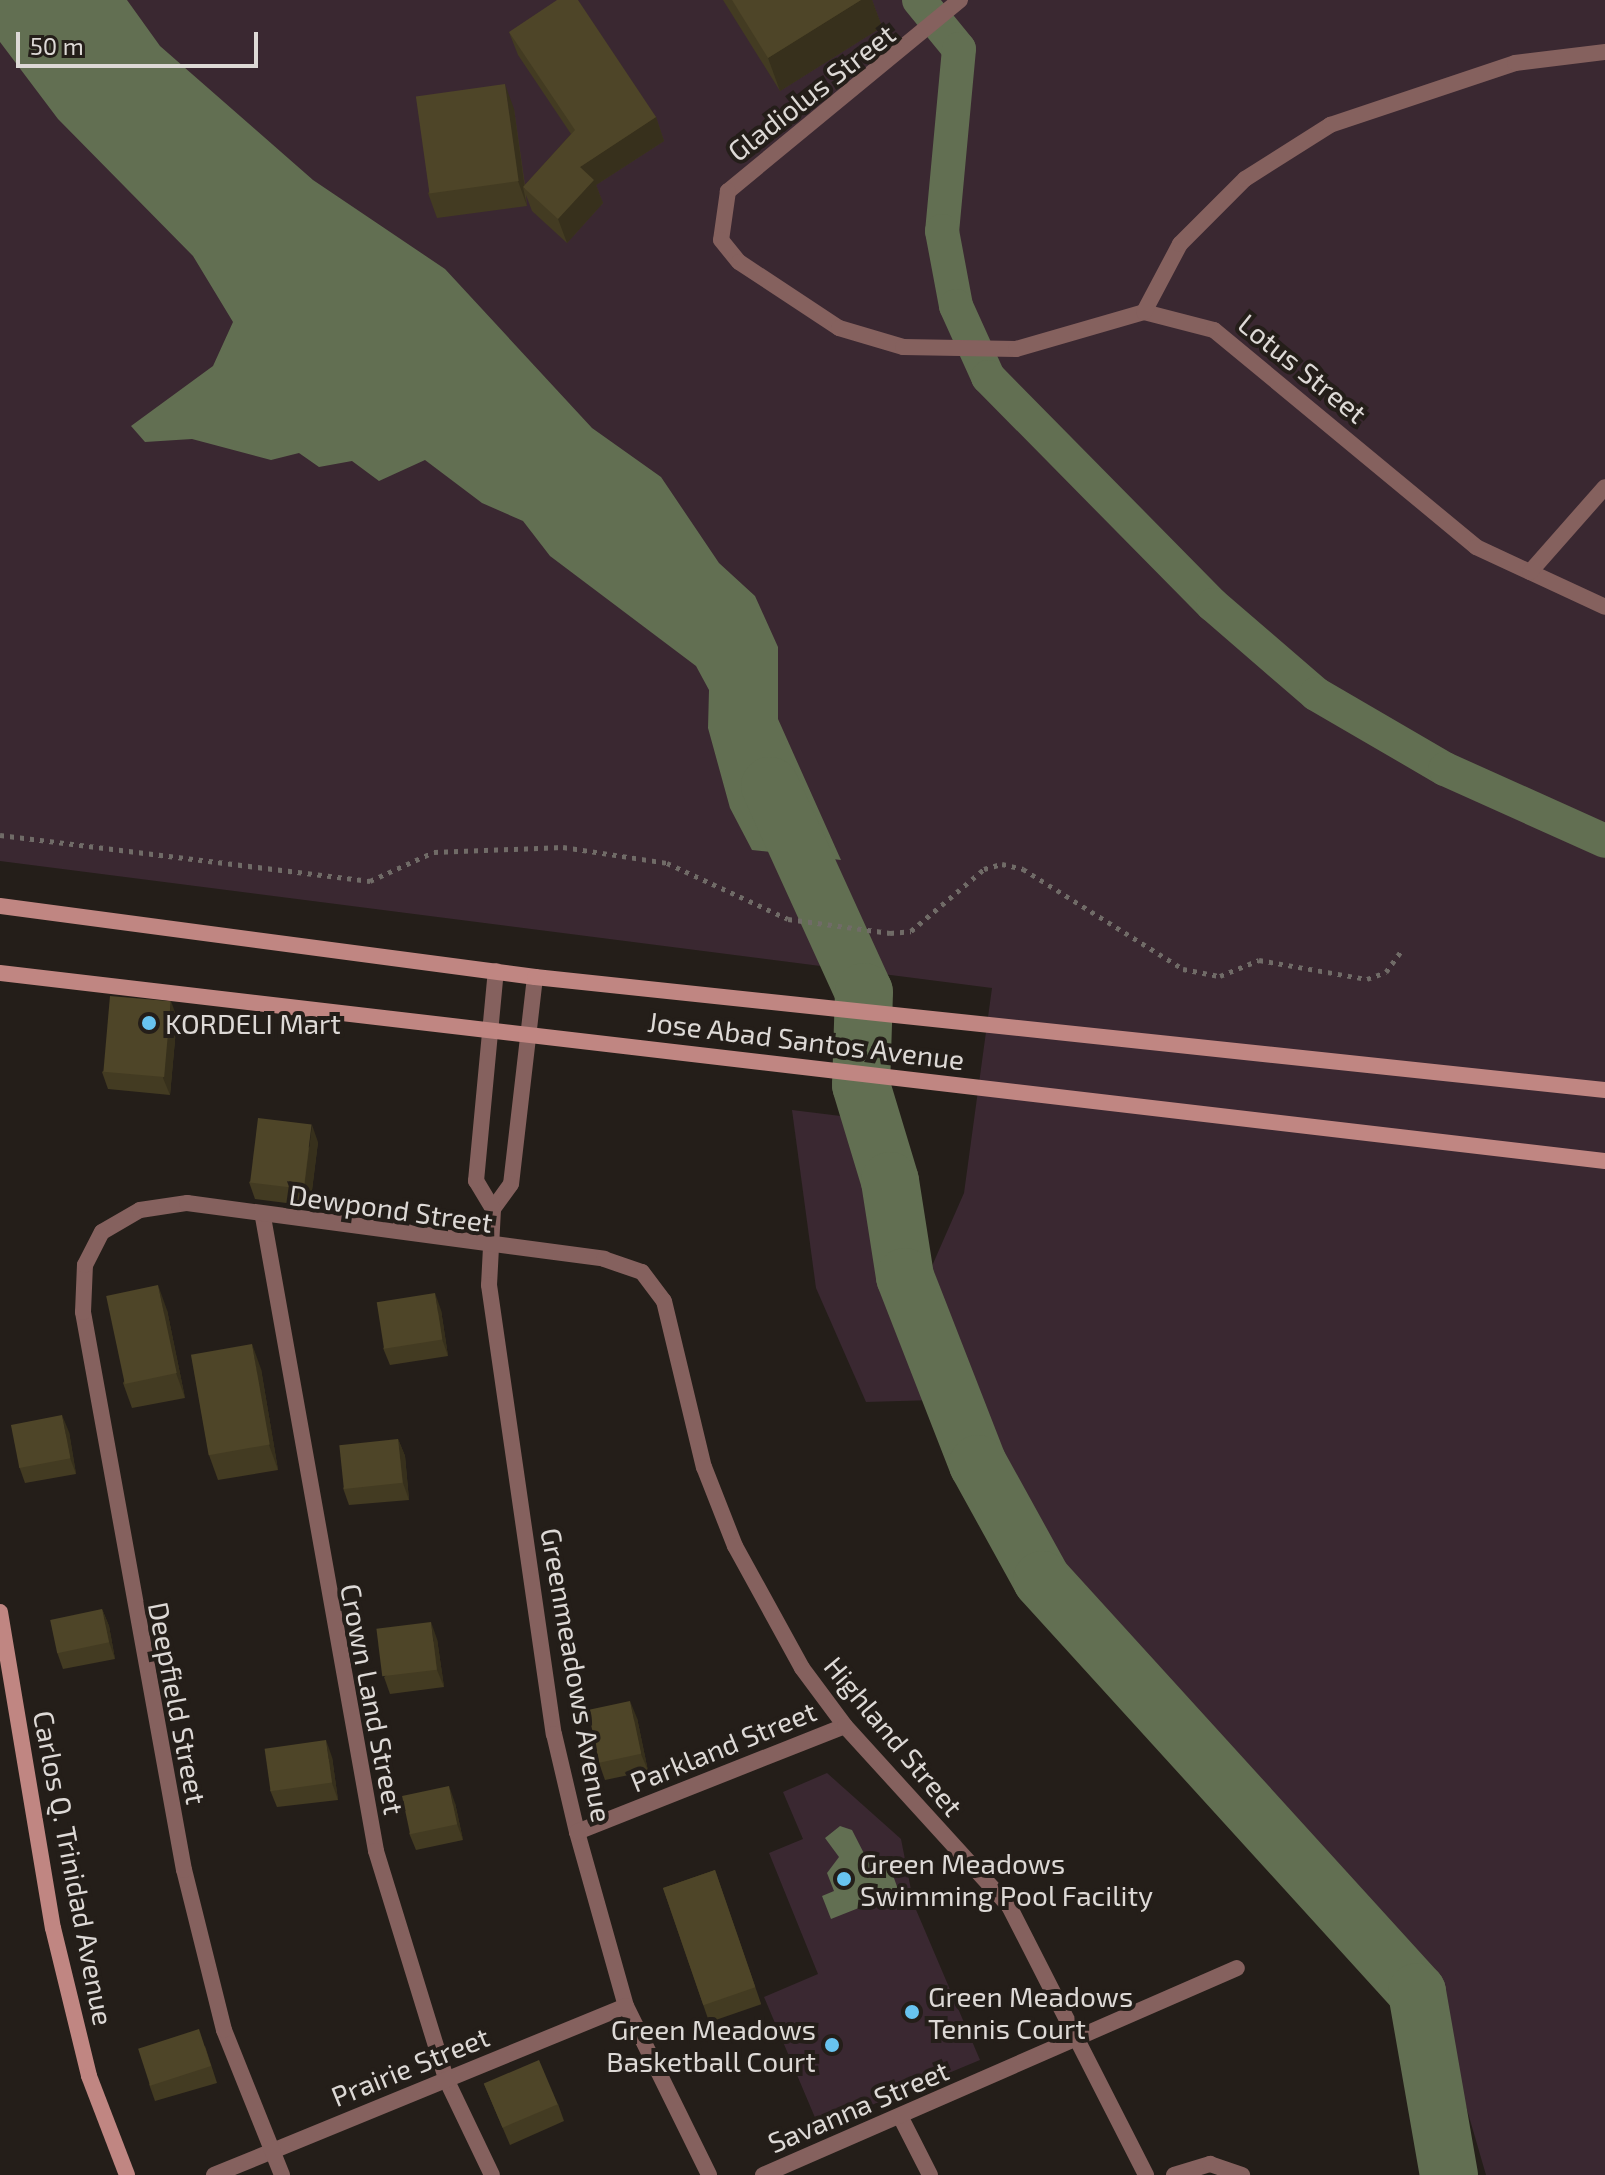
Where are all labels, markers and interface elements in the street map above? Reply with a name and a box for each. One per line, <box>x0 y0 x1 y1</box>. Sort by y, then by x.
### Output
scale bar <box>20 16 262 66</box>
street label: Gladiolus Street <box>721 16 901 168</box>
text: 50 m <box>30 31 84 60</box>
street label: Lotus Street <box>1232 306 1374 430</box>
street label: Jose Abad Santos Avenue <box>645 1004 967 1076</box>
place label: KORDELI Mart <box>165 1006 341 1040</box>
marker: KORDELI Mart <box>140 1014 158 1032</box>
street label: Dewpond Street <box>287 1177 495 1239</box>
street label: Greenmeadows Avenue <box>534 1525 620 1825</box>
street label: Crown Land Street <box>334 1581 412 1817</box>
street label: Deepfield Street <box>142 1599 214 1807</box>
street label: Highland Street <box>818 1650 970 1822</box>
street label: Parkland Street <box>625 1693 821 1799</box>
street label: Carlos Q. Trinidad Avenue <box>27 1707 121 2029</box>
place label: Green Meadows Swimming Pool Facility <box>860 1846 1154 1912</box>
marker: Green Meadows Swimming Pool Facility <box>835 1870 853 1888</box>
place label: Green Meadows Tennis Court <box>928 1979 1133 2045</box>
marker: Green Meadows Tennis Court <box>903 2003 921 2021</box>
place label: Green Meadows Basketball Court <box>606 2012 816 2078</box>
street label: Prairie Street <box>326 2019 494 2113</box>
marker: Green Meadows Basketball Court <box>823 2036 841 2054</box>
street label: Savanna Street <box>763 2053 953 2159</box>

